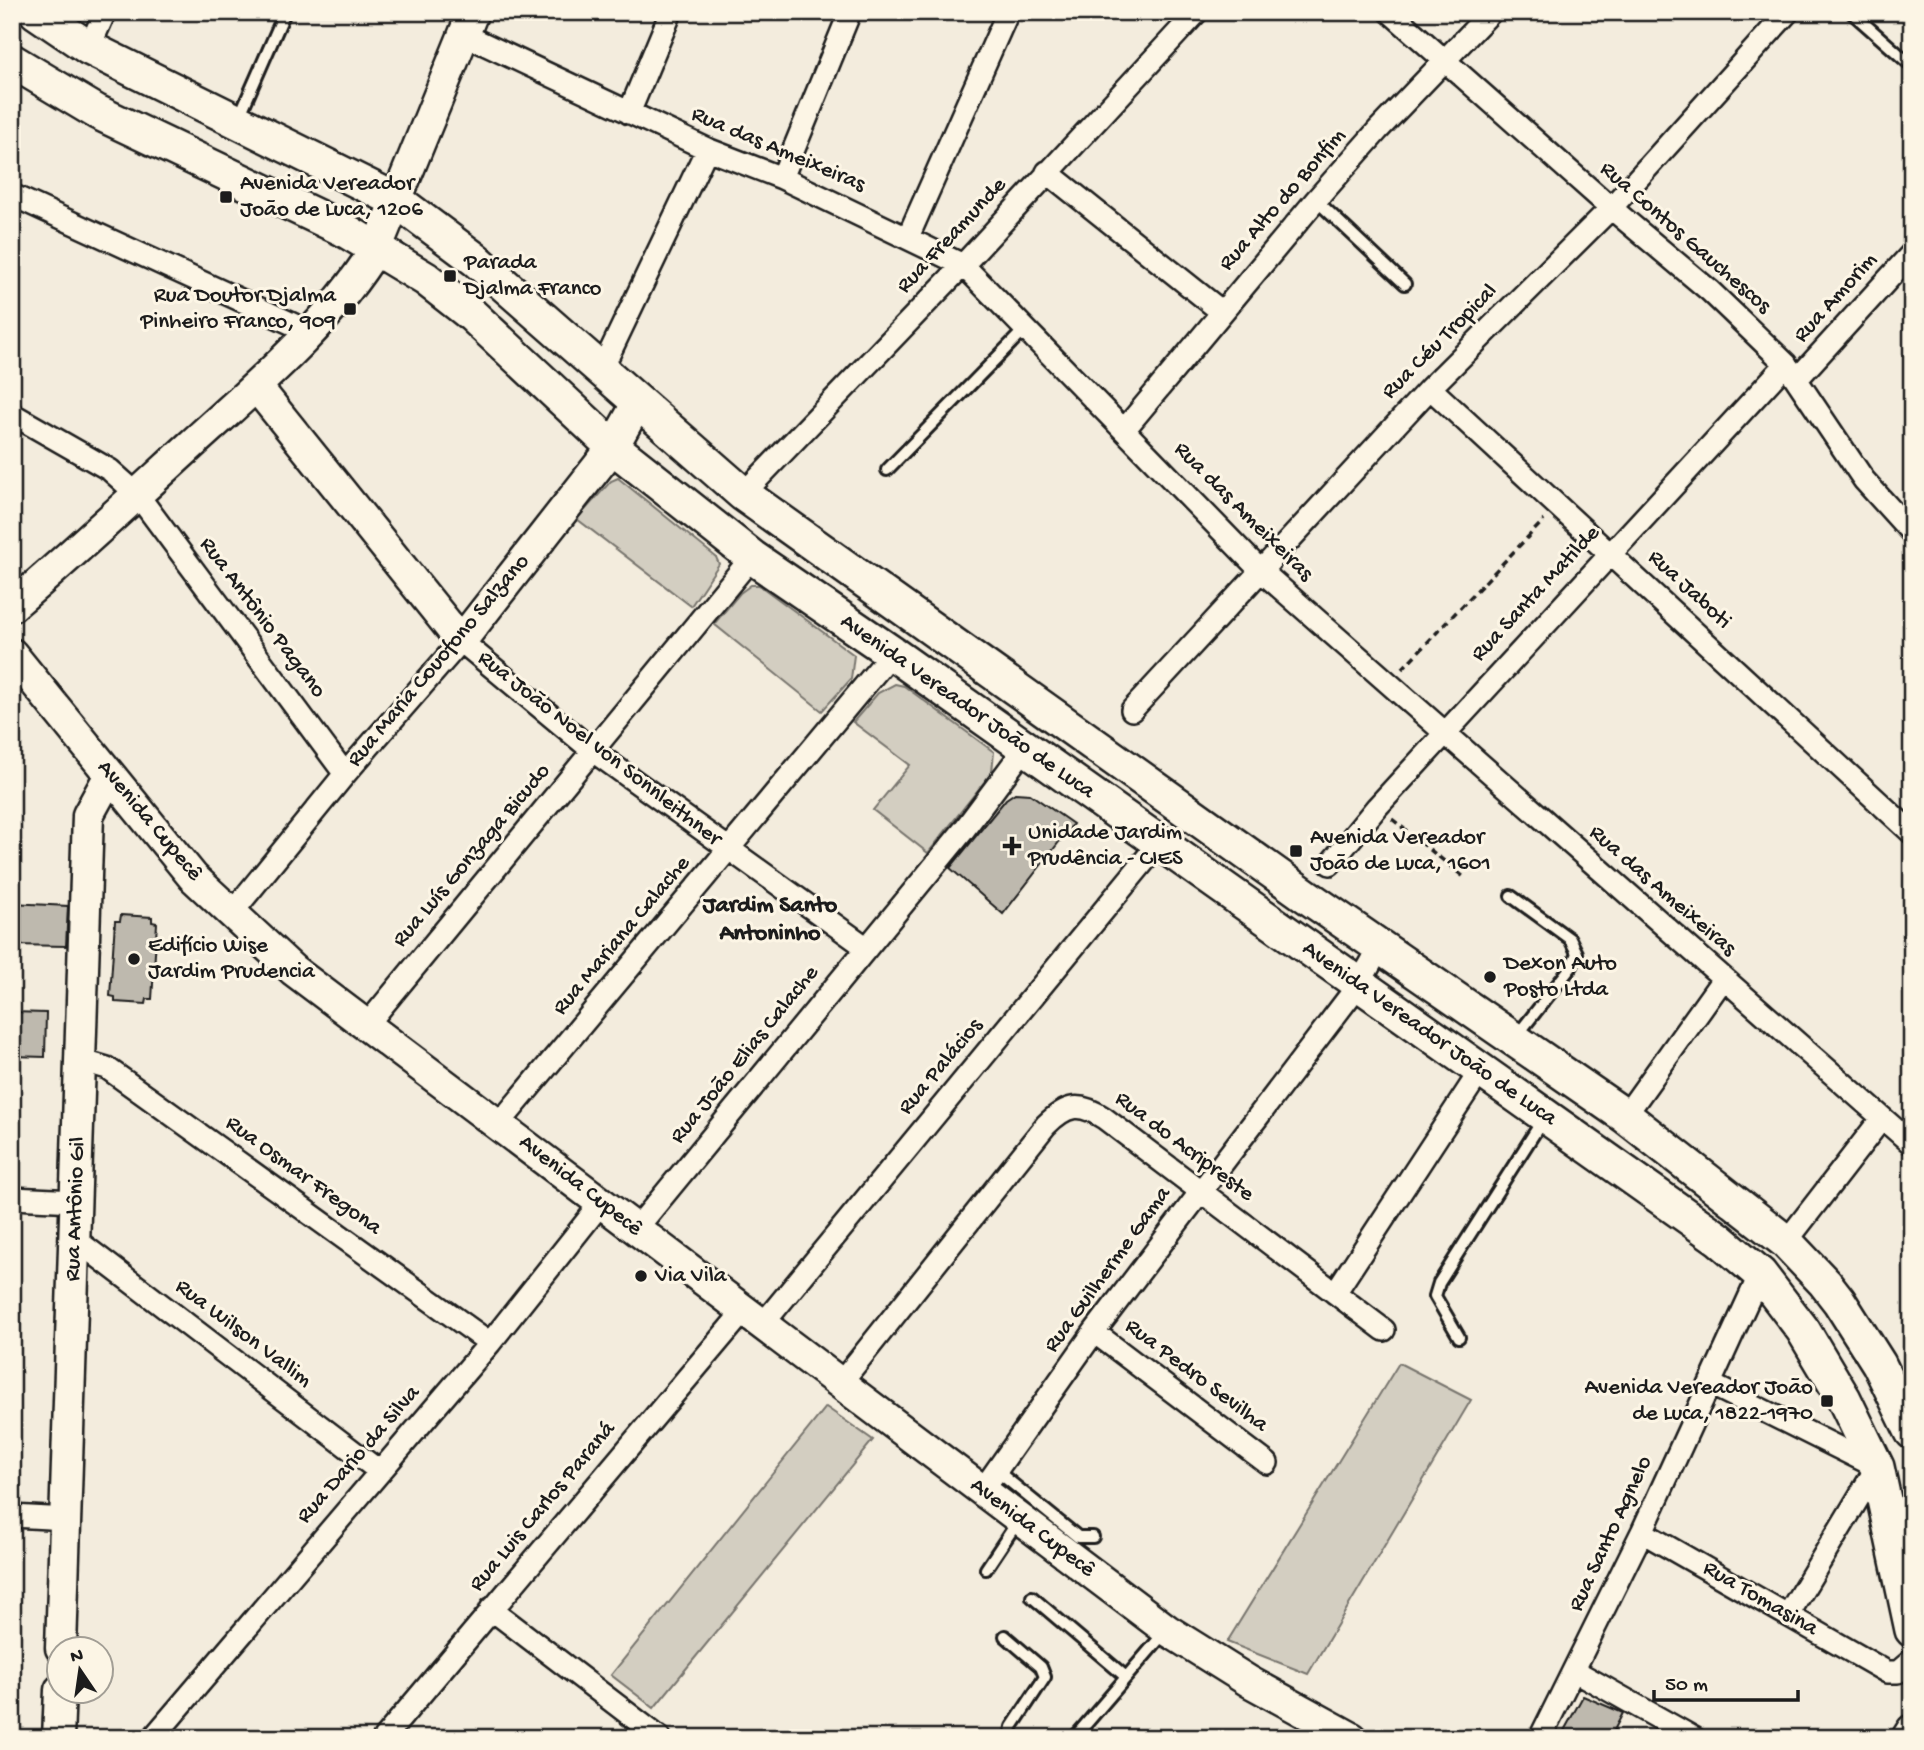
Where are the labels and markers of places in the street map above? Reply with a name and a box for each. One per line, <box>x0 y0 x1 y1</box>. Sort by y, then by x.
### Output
place label: Avenida Vereador João de Luca, 1206 <box>240 171 423 224</box>
marker: Avenida Vereador João de Luca, 1206 <box>218 189 234 205</box>
place label: Parada Djalma Franco <box>462 250 602 303</box>
marker: Parada Djalma Franco <box>442 268 458 284</box>
place label: Rua Doutor Djalma Pinheiro Franco, 909 <box>140 283 337 336</box>
marker: Rua Doutor Djalma Pinheiro Franco, 909 <box>342 301 358 317</box>
place label: Unidade Jardim Prudência - CIES <box>1027 820 1183 873</box>
place label: Avenida Vereador João de Luca, 1601 <box>1310 825 1491 878</box>
marker: Unidade Jardim Prudência - CIES <box>1002 836 1022 856</box>
marker: Avenida Vereador João de Luca, 1601 <box>1288 843 1304 859</box>
place label: Edifício Wise Jardim Prudencia <box>148 933 316 986</box>
marker: Edifício Wise Jardim Prudencia <box>126 951 142 967</box>
place label: Dexon Auto Posto Ltda <box>1502 951 1617 1004</box>
marker: Dexon Auto Posto Ltda <box>1482 969 1498 985</box>
place label: Via Vila <box>654 1263 728 1290</box>
marker: Via Vila <box>633 1268 649 1284</box>
place label: Avenida Vereador João de Luca, 1822-1970 <box>1585 1375 1813 1428</box>
marker: Avenida Vereador João de Luca, 1822-1970 <box>1819 1393 1835 1409</box>

